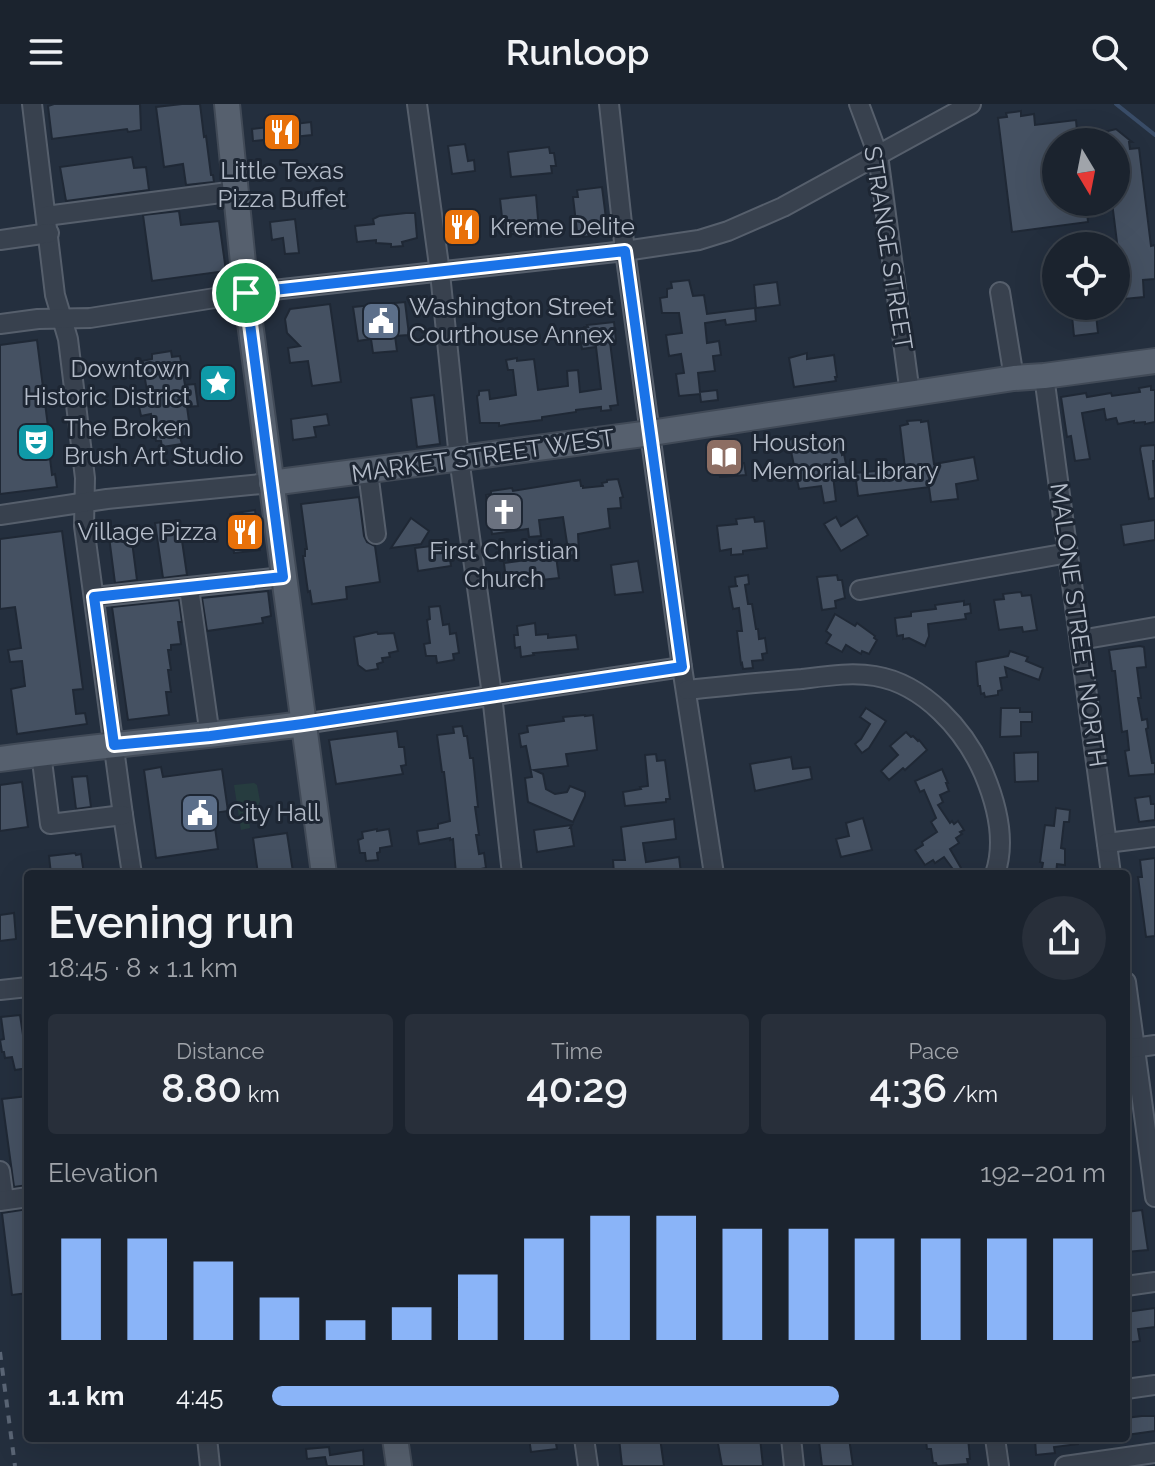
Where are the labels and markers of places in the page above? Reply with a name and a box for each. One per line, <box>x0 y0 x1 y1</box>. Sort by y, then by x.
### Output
restaurant icon: Little Texas Pizza Buffet <box>261 111 303 153</box>
place label: Little Texas Pizza Buffet <box>218 156 346 213</box>
restaurant icon: Kreme Delite <box>441 206 483 248</box>
place label: Kreme Delite <box>490 212 635 241</box>
pin <box>212 259 280 327</box>
place label: Washington Street Courthouse Annex <box>409 292 614 349</box>
public building icon: Washington Street Courthouse Annex <box>360 300 402 342</box>
place label: Downtown Historic District <box>24 354 190 411</box>
place icon: Downtown Historic District <box>197 362 239 404</box>
place label: The Broken Brush Art Studio <box>64 413 244 470</box>
theatre icon: The Broken Brush Art Studio <box>15 421 57 463</box>
place label: Houston Memorial Library <box>752 428 939 485</box>
library icon: Houston Memorial Library <box>703 436 745 478</box>
church icon: First Christian Church <box>483 491 525 533</box>
restaurant icon: Village Pizza <box>224 511 266 553</box>
place label: Village Pizza <box>77 517 217 546</box>
place label: First Christian Church <box>429 536 579 593</box>
public building icon: City Hall <box>179 792 221 834</box>
place label: City Hall <box>228 798 320 827</box>

